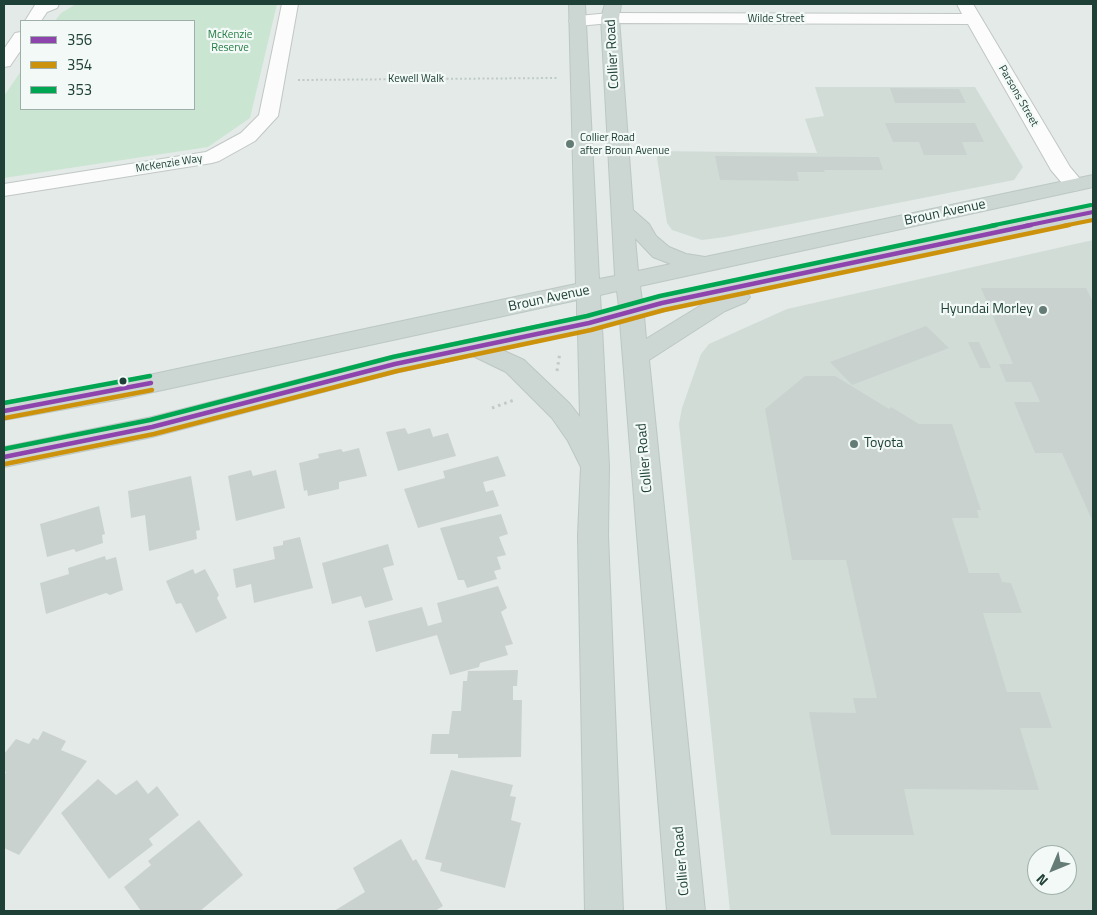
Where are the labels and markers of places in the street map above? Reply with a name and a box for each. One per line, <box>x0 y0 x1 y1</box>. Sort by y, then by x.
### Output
place label: Collier Road after Broun Avenue <box>580 131 670 157</box>
marker: Collier Road after Broun Avenue <box>564 138 576 150</box>
place label: Hyundai Morley <box>940 302 1033 318</box>
marker: Hyundai Morley <box>1037 304 1049 316</box>
unlabelled marker <box>118 376 128 386</box>
place label: Toyota <box>864 436 903 452</box>
marker: Toyota <box>848 438 860 450</box>

